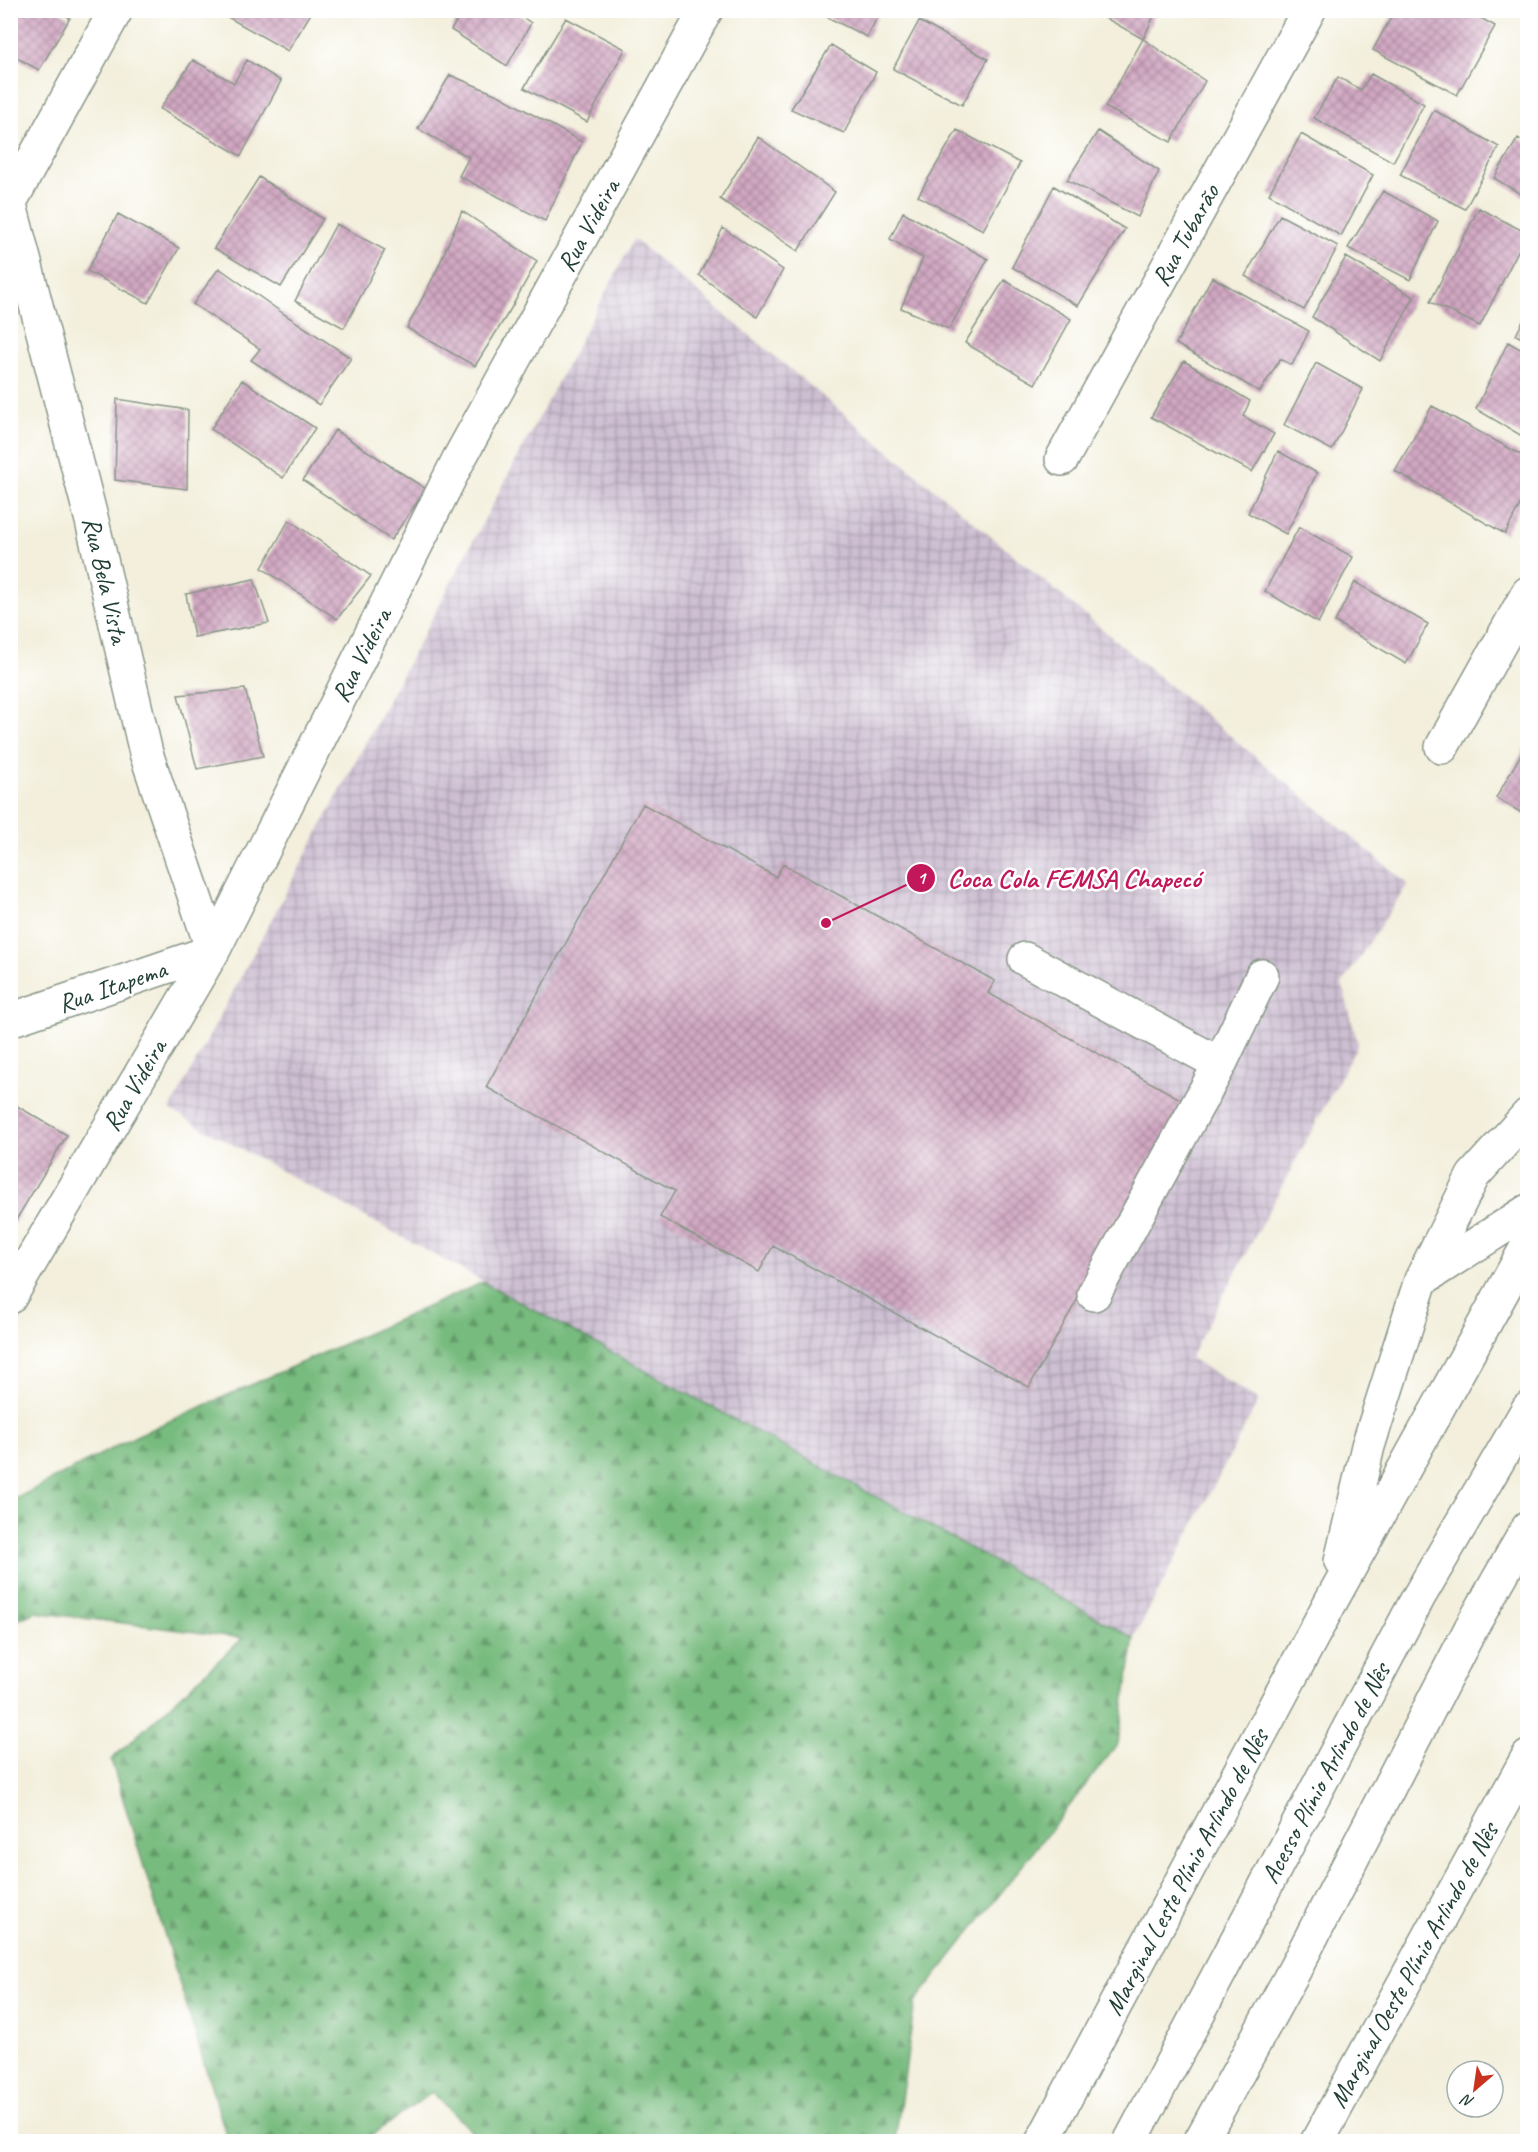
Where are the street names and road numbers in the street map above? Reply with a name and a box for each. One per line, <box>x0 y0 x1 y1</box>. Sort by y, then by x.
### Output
street label: Rua Videira <box>550 171 628 277</box>
street label: Rua Tubarão <box>1144 177 1228 292</box>
street label: Rua Bela Vista <box>75 514 137 649</box>
street label: Rua Videira <box>324 601 400 708</box>
street label: Rua Itapema <box>54 952 172 1020</box>
street label: Rua Videira <box>95 1031 175 1137</box>
street label: Acesso Plínio Arlindo de Nês <box>1253 1656 1398 1889</box>
street label: Marginal Leste Plínio Arlindo de Nês <box>1097 1722 1277 2021</box>
street label: Marginal Oeste Plínio Arlindo de Nês <box>1322 1817 1504 2113</box>

